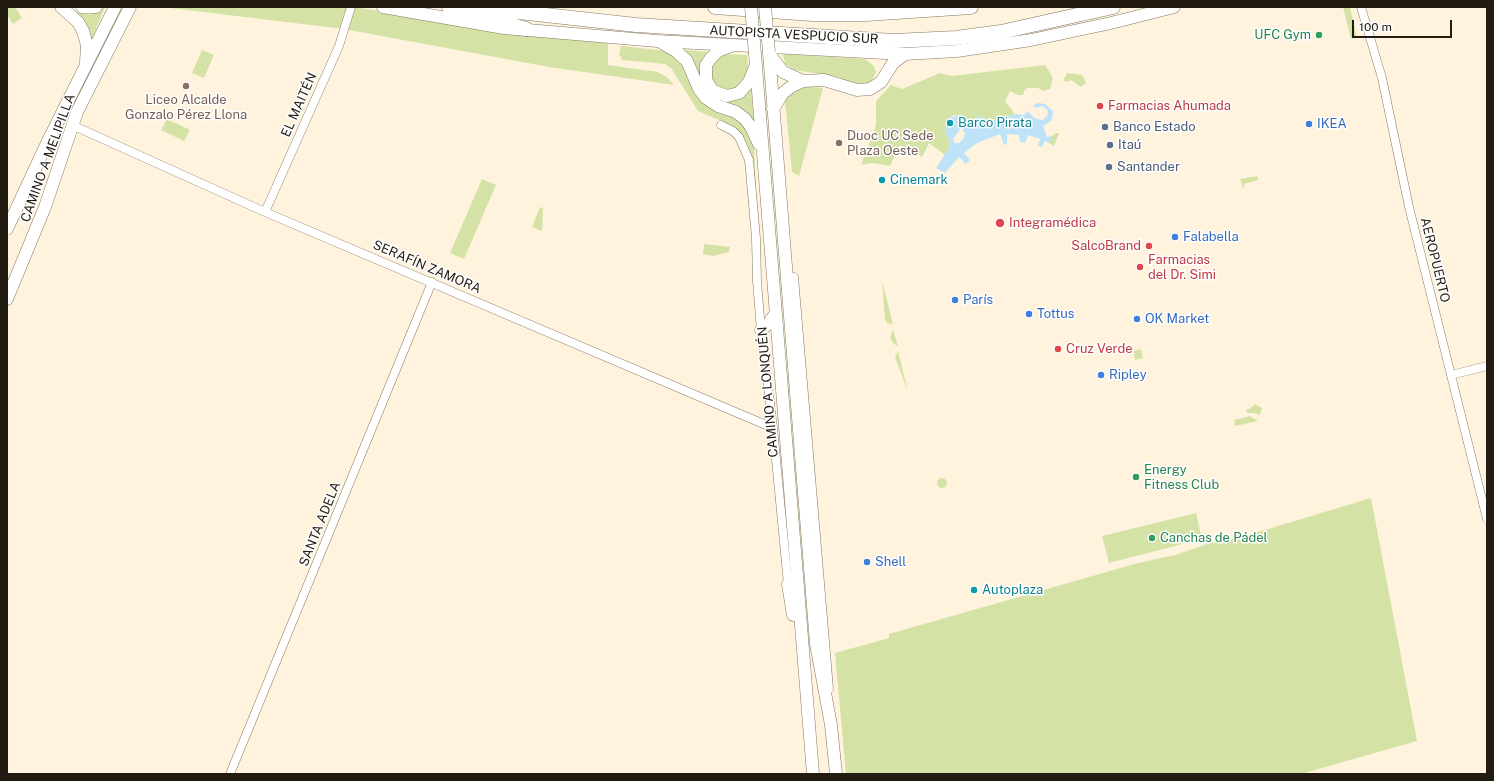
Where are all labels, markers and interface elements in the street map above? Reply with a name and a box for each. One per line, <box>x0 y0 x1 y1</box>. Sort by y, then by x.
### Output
scale bar <box>1354 12 1454 38</box>
text: 100 m <box>1359 20 1392 34</box>
street label: AUTOPISTA VESPUCIO SUR <box>709 23 879 47</box>
place label: UFC Gym <box>1254 27 1311 43</box>
marker: UFC Gym <box>1314 30 1324 40</box>
street label: EL MAITÉN <box>278 70 320 140</box>
marker: Liceo Alcalde Gonzalo Pérez Llona <box>181 81 191 91</box>
street label: CAMINO A MELIPILLA <box>18 92 78 224</box>
place label: Liceo Alcalde Gonzalo Pérez Llona <box>125 92 247 123</box>
place label: Farmacias Ahumada <box>1108 98 1231 114</box>
marker: Farmacias Ahumada <box>1095 101 1105 111</box>
place label: Barco Pirata <box>958 115 1032 131</box>
place label: IKEA <box>1317 116 1347 132</box>
marker: Barco Pirata <box>945 118 955 128</box>
place label: Banco Estado <box>1113 119 1196 135</box>
marker: IKEA <box>1304 119 1314 129</box>
marker: Banco Estado <box>1100 122 1110 132</box>
place label: Duoc UC Sede Plaza Oeste <box>847 128 934 159</box>
place label: Itaú <box>1118 137 1141 153</box>
marker: Duoc UC Sede Plaza Oeste <box>834 138 844 148</box>
marker: Itaú <box>1105 140 1115 150</box>
place label: Santander <box>1117 159 1180 175</box>
marker: Santander <box>1104 162 1114 172</box>
place label: Cinemark <box>890 172 948 188</box>
marker: Cinemark <box>877 175 887 185</box>
place label: Integramédica <box>1009 215 1096 231</box>
street label: AEROPUERTO <box>1417 216 1453 304</box>
marker: Integramédica <box>994 217 1006 229</box>
place label: Falabella <box>1183 229 1239 245</box>
marker: Falabella <box>1170 232 1180 242</box>
street label: SERAFÍN ZAMORA <box>371 237 483 297</box>
place label: SalcoBrand <box>1071 238 1141 254</box>
marker: SalcoBrand <box>1144 241 1154 251</box>
place label: Farmacias del Dr. Simi <box>1148 252 1216 283</box>
marker: Farmacias del Dr. Simi <box>1135 262 1145 272</box>
place label: París <box>963 292 993 308</box>
marker: París <box>950 295 960 305</box>
place label: Tottus <box>1037 306 1074 322</box>
marker: Tottus <box>1024 309 1034 319</box>
place label: OK Market <box>1145 311 1209 327</box>
marker: OK Market <box>1132 314 1142 324</box>
street label: CAMINO A LONQUÉN <box>755 326 781 458</box>
place label: Cruz Verde <box>1066 341 1133 357</box>
marker: Cruz Verde <box>1053 344 1063 354</box>
place label: Ripley <box>1109 367 1147 383</box>
marker: Ripley <box>1096 370 1106 380</box>
place label: Energy Fitness Club <box>1144 462 1219 493</box>
marker: Energy Fitness Club <box>1131 472 1141 482</box>
street label: SANTA ADELA <box>296 479 344 569</box>
place label: Canchas de Pádel <box>1160 530 1268 546</box>
marker: Canchas de Pádel <box>1147 533 1157 543</box>
place label: Shell <box>875 554 906 570</box>
marker: Shell <box>862 557 872 567</box>
place label: Autoplaza <box>982 582 1043 598</box>
marker: Autoplaza <box>969 585 979 595</box>

